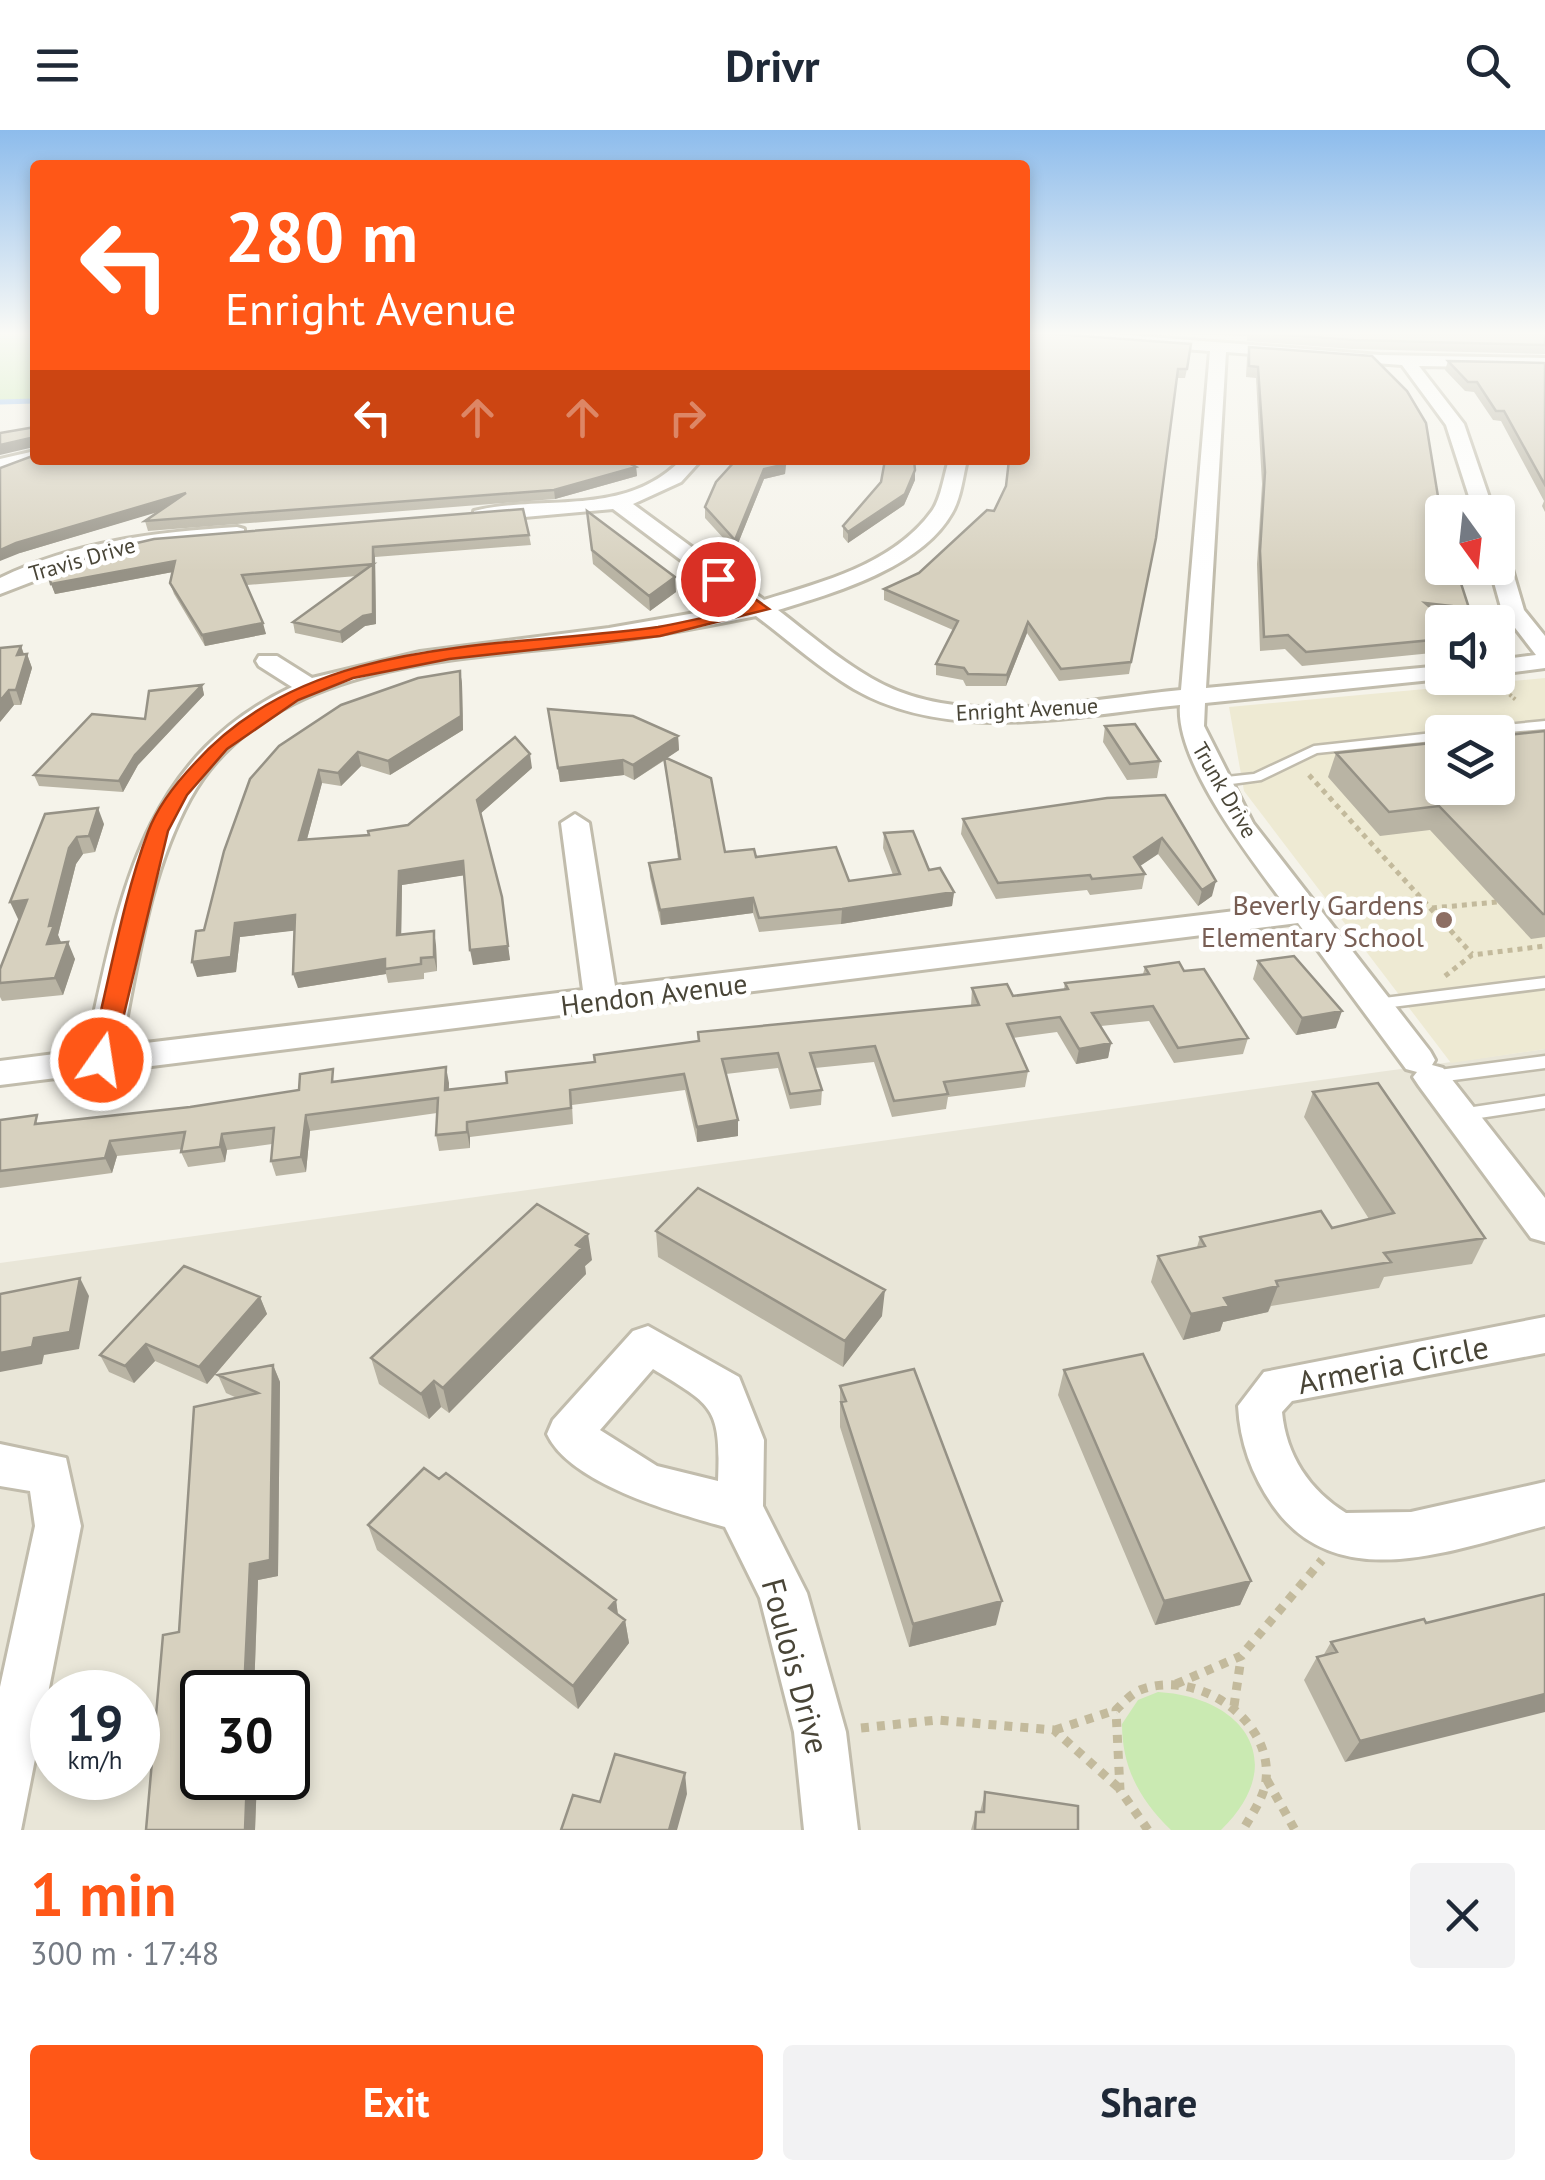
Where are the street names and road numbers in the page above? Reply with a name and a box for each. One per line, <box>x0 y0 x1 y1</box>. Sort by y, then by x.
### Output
street label: Travis Drive <box>26 530 138 588</box>
street label: Enright Avenue <box>955 691 1099 727</box>
street label: Trunk Drive <box>1186 737 1264 843</box>
street label: Hendon Avenue <box>559 964 749 1024</box>
street label: Armeria Circle <box>1294 1325 1492 1403</box>
street label: Foulois Drive <box>752 1574 840 1758</box>

